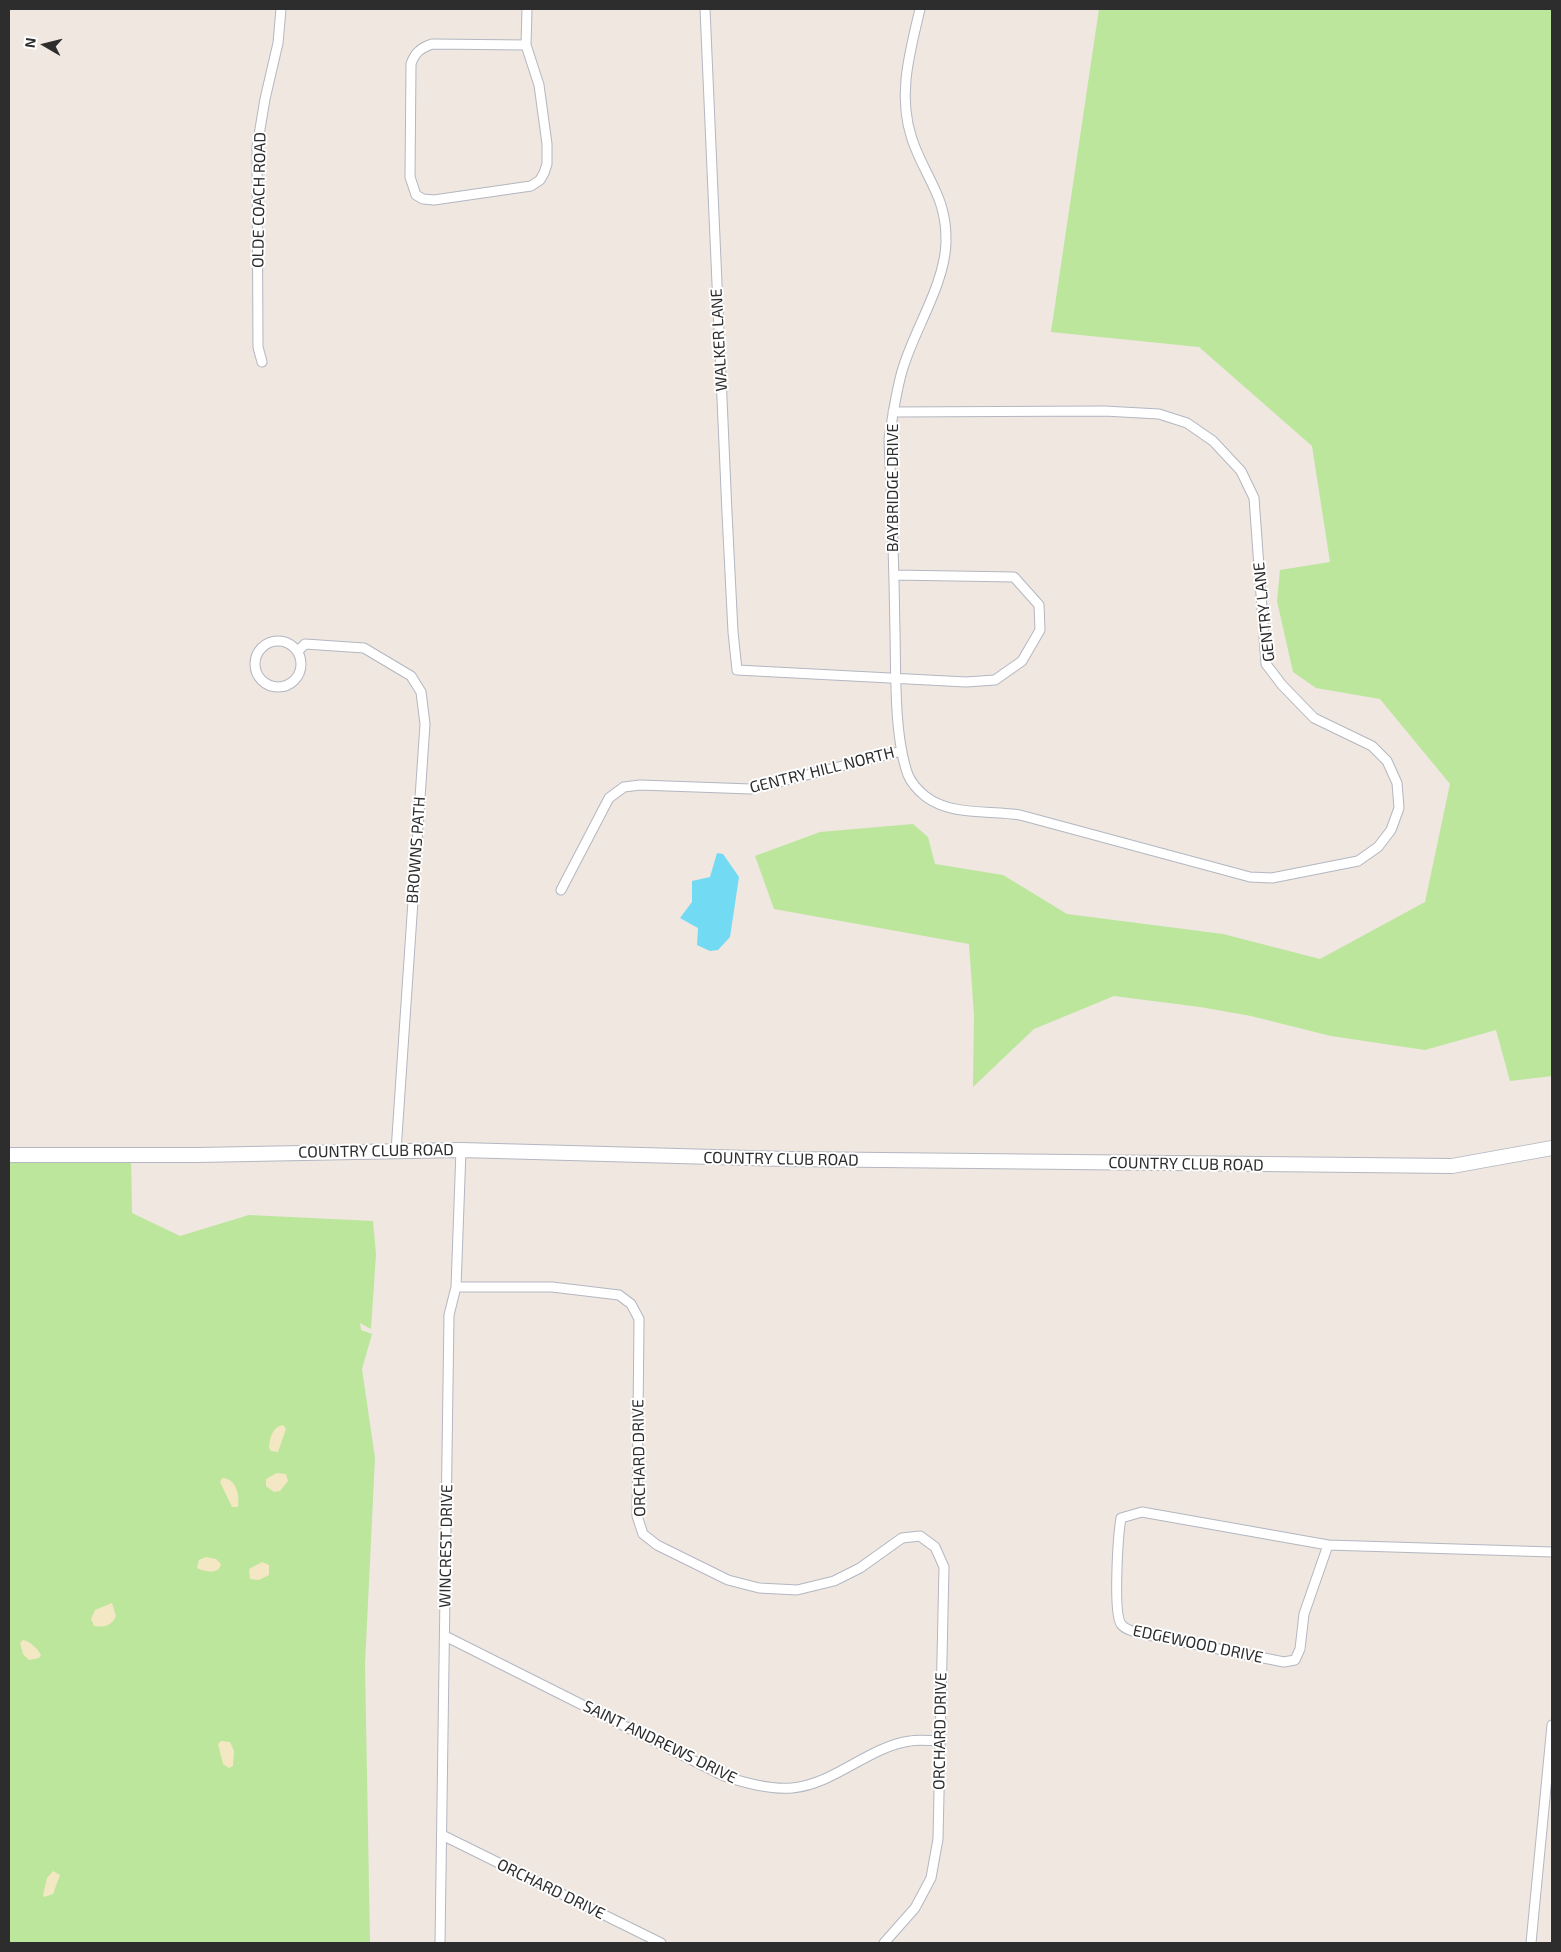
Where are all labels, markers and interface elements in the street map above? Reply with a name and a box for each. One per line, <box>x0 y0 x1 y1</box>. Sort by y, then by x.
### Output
north arrow <box>20 20 70 70</box>
text: N <box>21 37 39 49</box>
street label: OLDE COACH ROAD <box>248 132 270 268</box>
street label: WALKER LANE <box>707 288 731 392</box>
street label: BAYBRIDGE DRIVE <box>883 424 903 552</box>
street label: GENTRY LANE <box>1249 561 1279 663</box>
street label: GENTRY HILL NORTH <box>748 743 896 797</box>
street label: BROWNS PATH <box>403 796 429 904</box>
street label: COUNTRY CLUB ROAD <box>298 1140 454 1162</box>
street label: COUNTRY CLUB ROAD <box>703 1148 859 1170</box>
street label: COUNTRY CLUB ROAD <box>1108 1153 1264 1175</box>
street label: ORCHARD DRIVE <box>628 1399 650 1517</box>
street label: WINCREST DRIVE <box>435 1484 457 1608</box>
street label: EDGEWOOD DRIVE <box>1131 1621 1265 1667</box>
street label: ORCHARD DRIVE <box>929 1672 951 1790</box>
street label: SAINT ANDREWS DRIVE <box>580 1696 740 1788</box>
street label: ORCHARD DRIVE <box>494 1855 608 1923</box>

